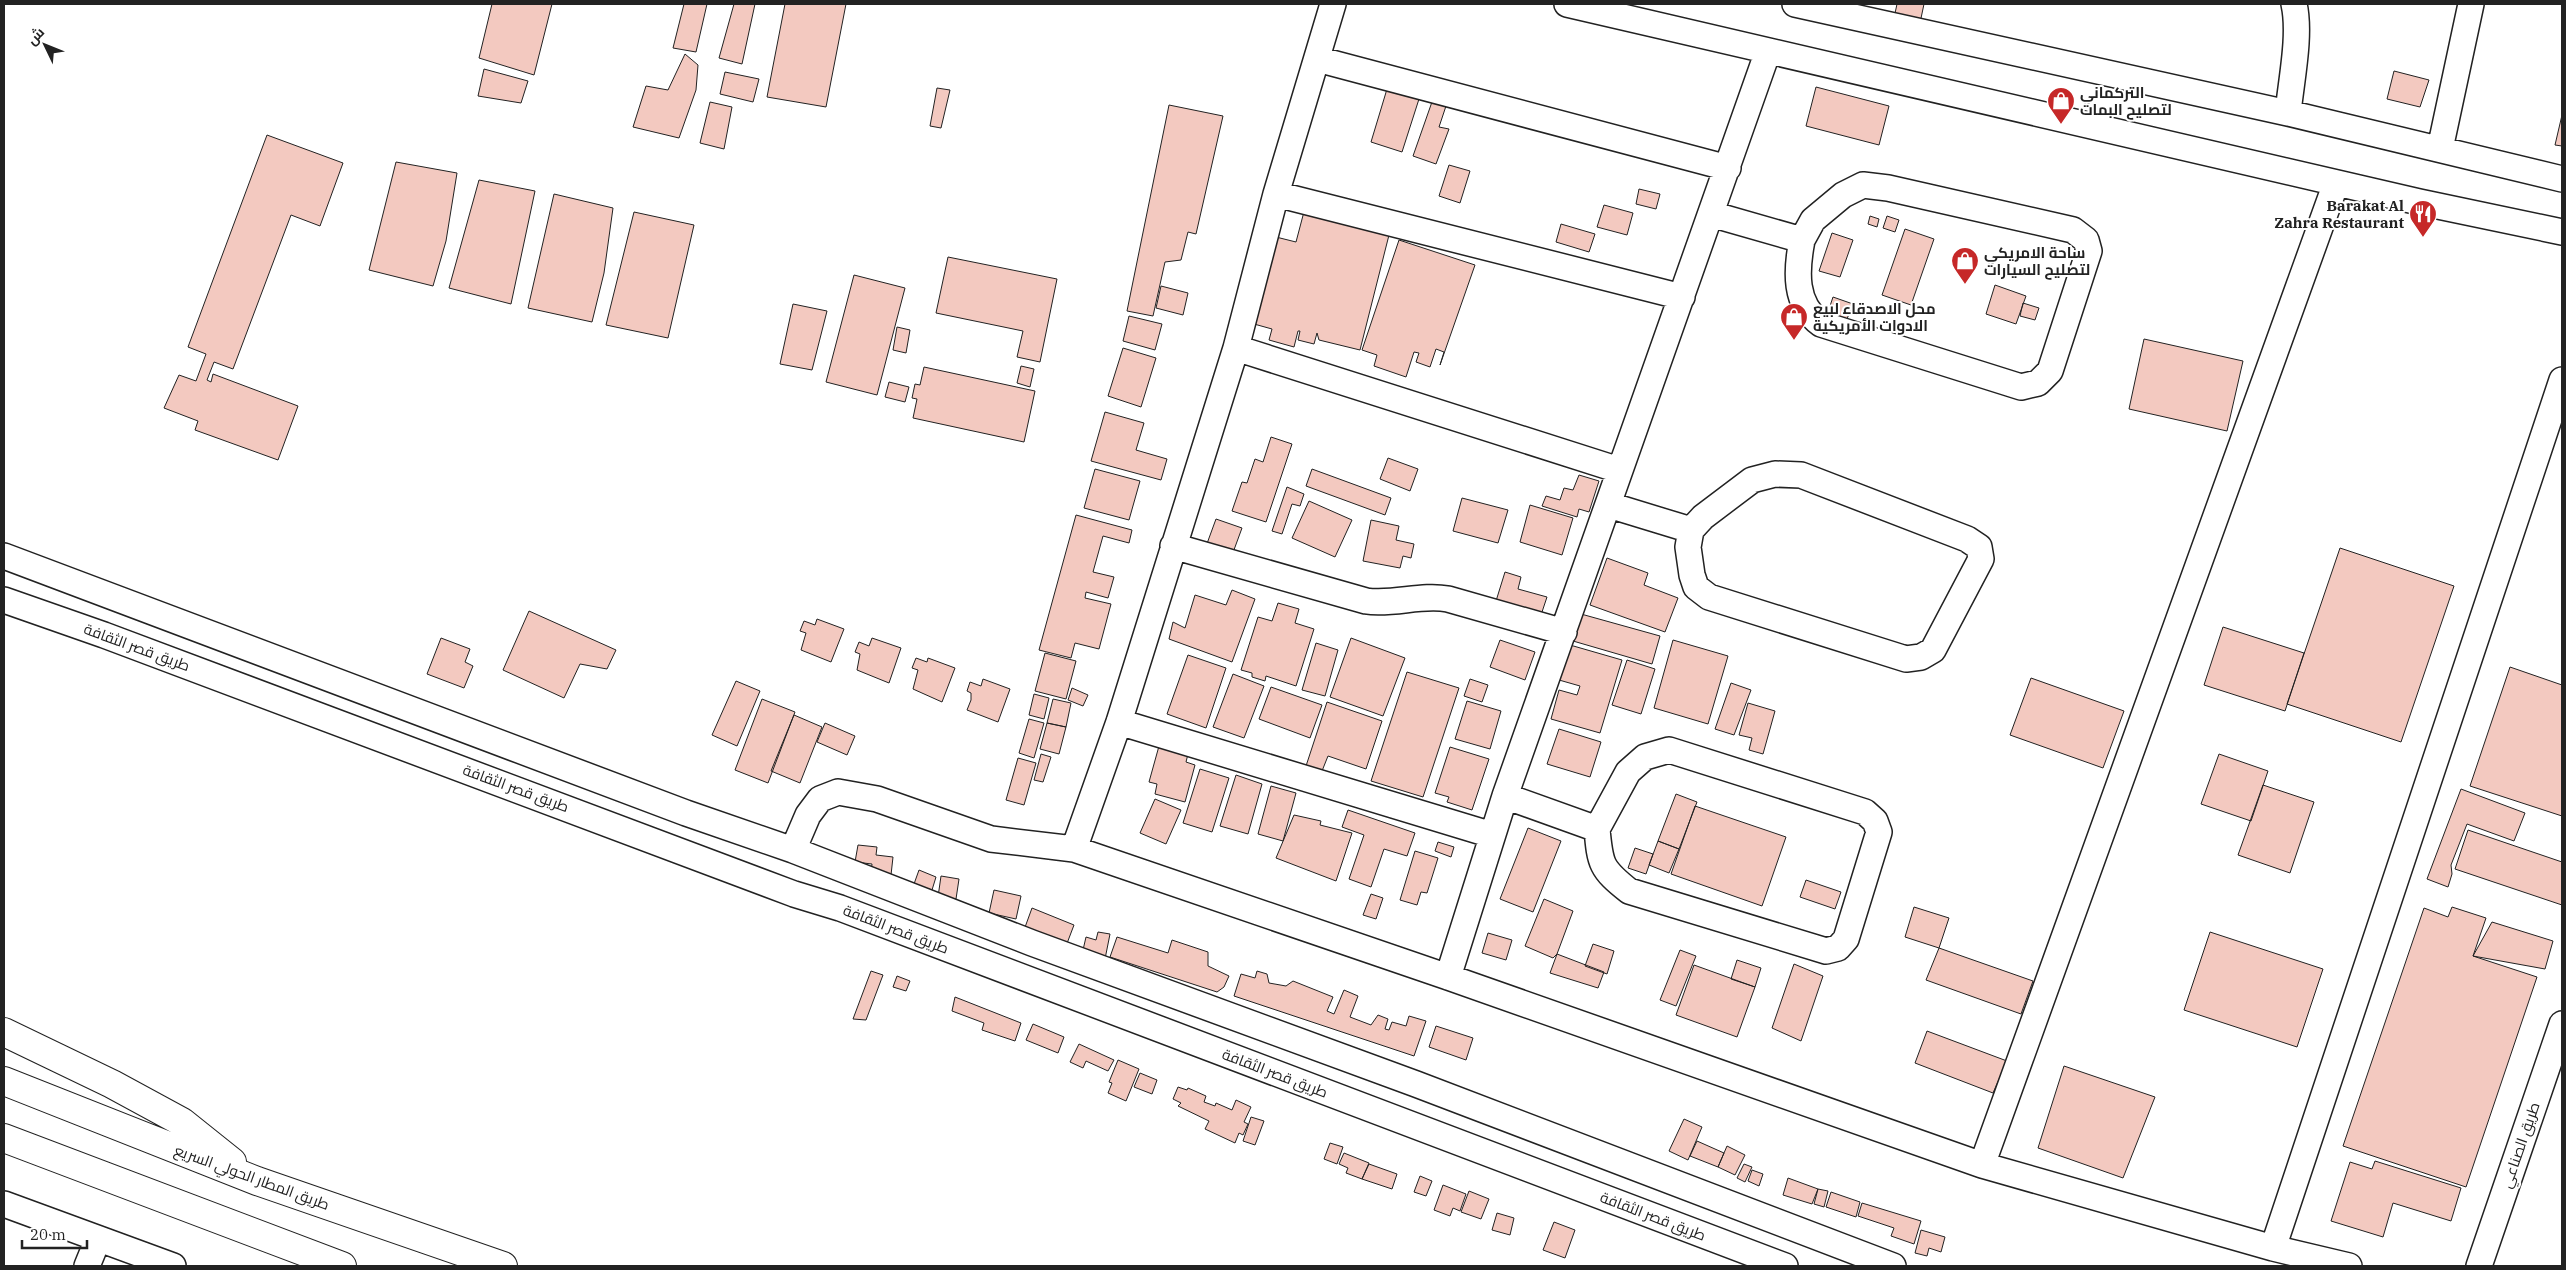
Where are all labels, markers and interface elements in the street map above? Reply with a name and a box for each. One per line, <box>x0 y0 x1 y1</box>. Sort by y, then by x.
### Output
north arrow <box>20 20 70 70</box>
text: ش <box>23 23 48 49</box>
place label: التركماني لتصليح البمات <box>2080 83 2172 120</box>
shop icon: التركماني لتصليح البمات <box>2046 86 2076 125</box>
place label: Barakat Al Zahra Restaurant <box>2274 196 2404 232</box>
restaurant icon: Barakat Al Zahra Restaurant <box>2408 199 2438 238</box>
place label: ساحة الامريكي لتصليح السيارات <box>1984 243 2090 280</box>
shop icon: ساحة الامريكي لتصليح السيارات <box>1950 246 1980 285</box>
place label: محل الاصدقاء لبيع الادوات الأمريكية <box>1813 299 1936 335</box>
shop icon: محل الاصدقاء لبيع الادوات الأمريكية <box>1779 302 1809 341</box>
street label: طريق قصر الثقافة <box>81 619 193 676</box>
street label: طريق قصر الثقافة <box>460 760 572 817</box>
street label: طريق قصر الثقافة <box>840 900 951 959</box>
street label: طريق قصر الثقافة <box>1219 1044 1330 1103</box>
street label: طريق الصناعي <box>2496 1100 2546 1191</box>
street label: طريق المطار الحولي السريع <box>171 1140 332 1217</box>
street label: طريق قصر الثقافة <box>1597 1187 1708 1246</box>
scale bar <box>22 1218 88 1250</box>
text: 20 m <box>30 1225 66 1244</box>

